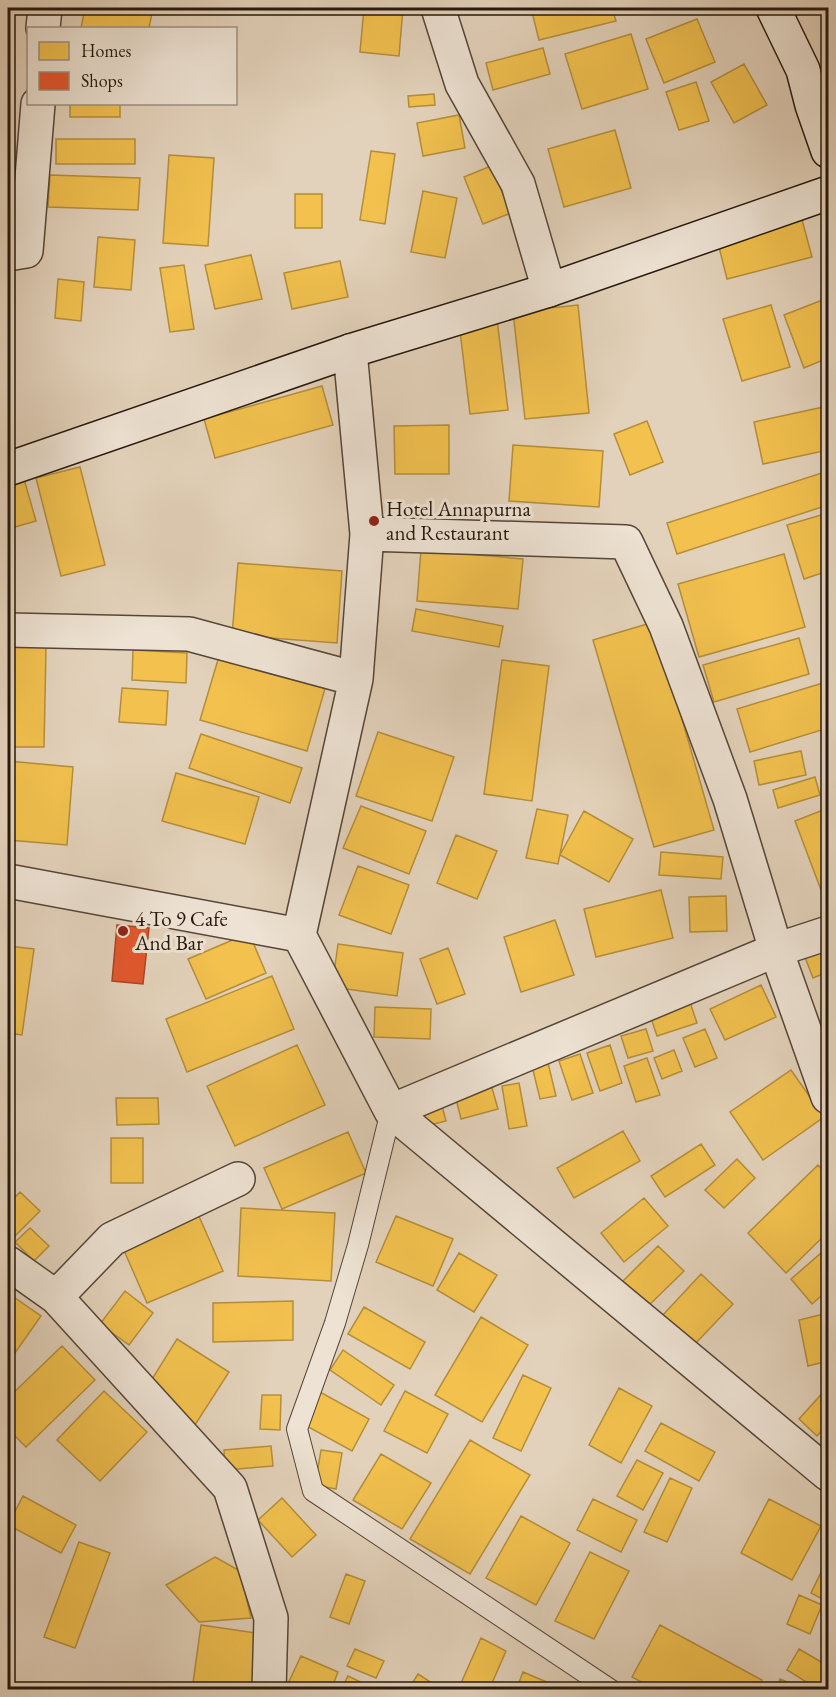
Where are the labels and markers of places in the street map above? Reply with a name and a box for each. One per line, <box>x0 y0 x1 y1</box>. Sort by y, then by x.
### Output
place label: Hotel Annapurna and Restaurant <box>386 495 532 546</box>
marker: Hotel Annapurna and Restaurant <box>367 514 381 528</box>
place label: 4 To 9 Cafe And Bar <box>134 905 228 956</box>
marker: 4 To 9 Cafe And Bar <box>116 924 130 938</box>

